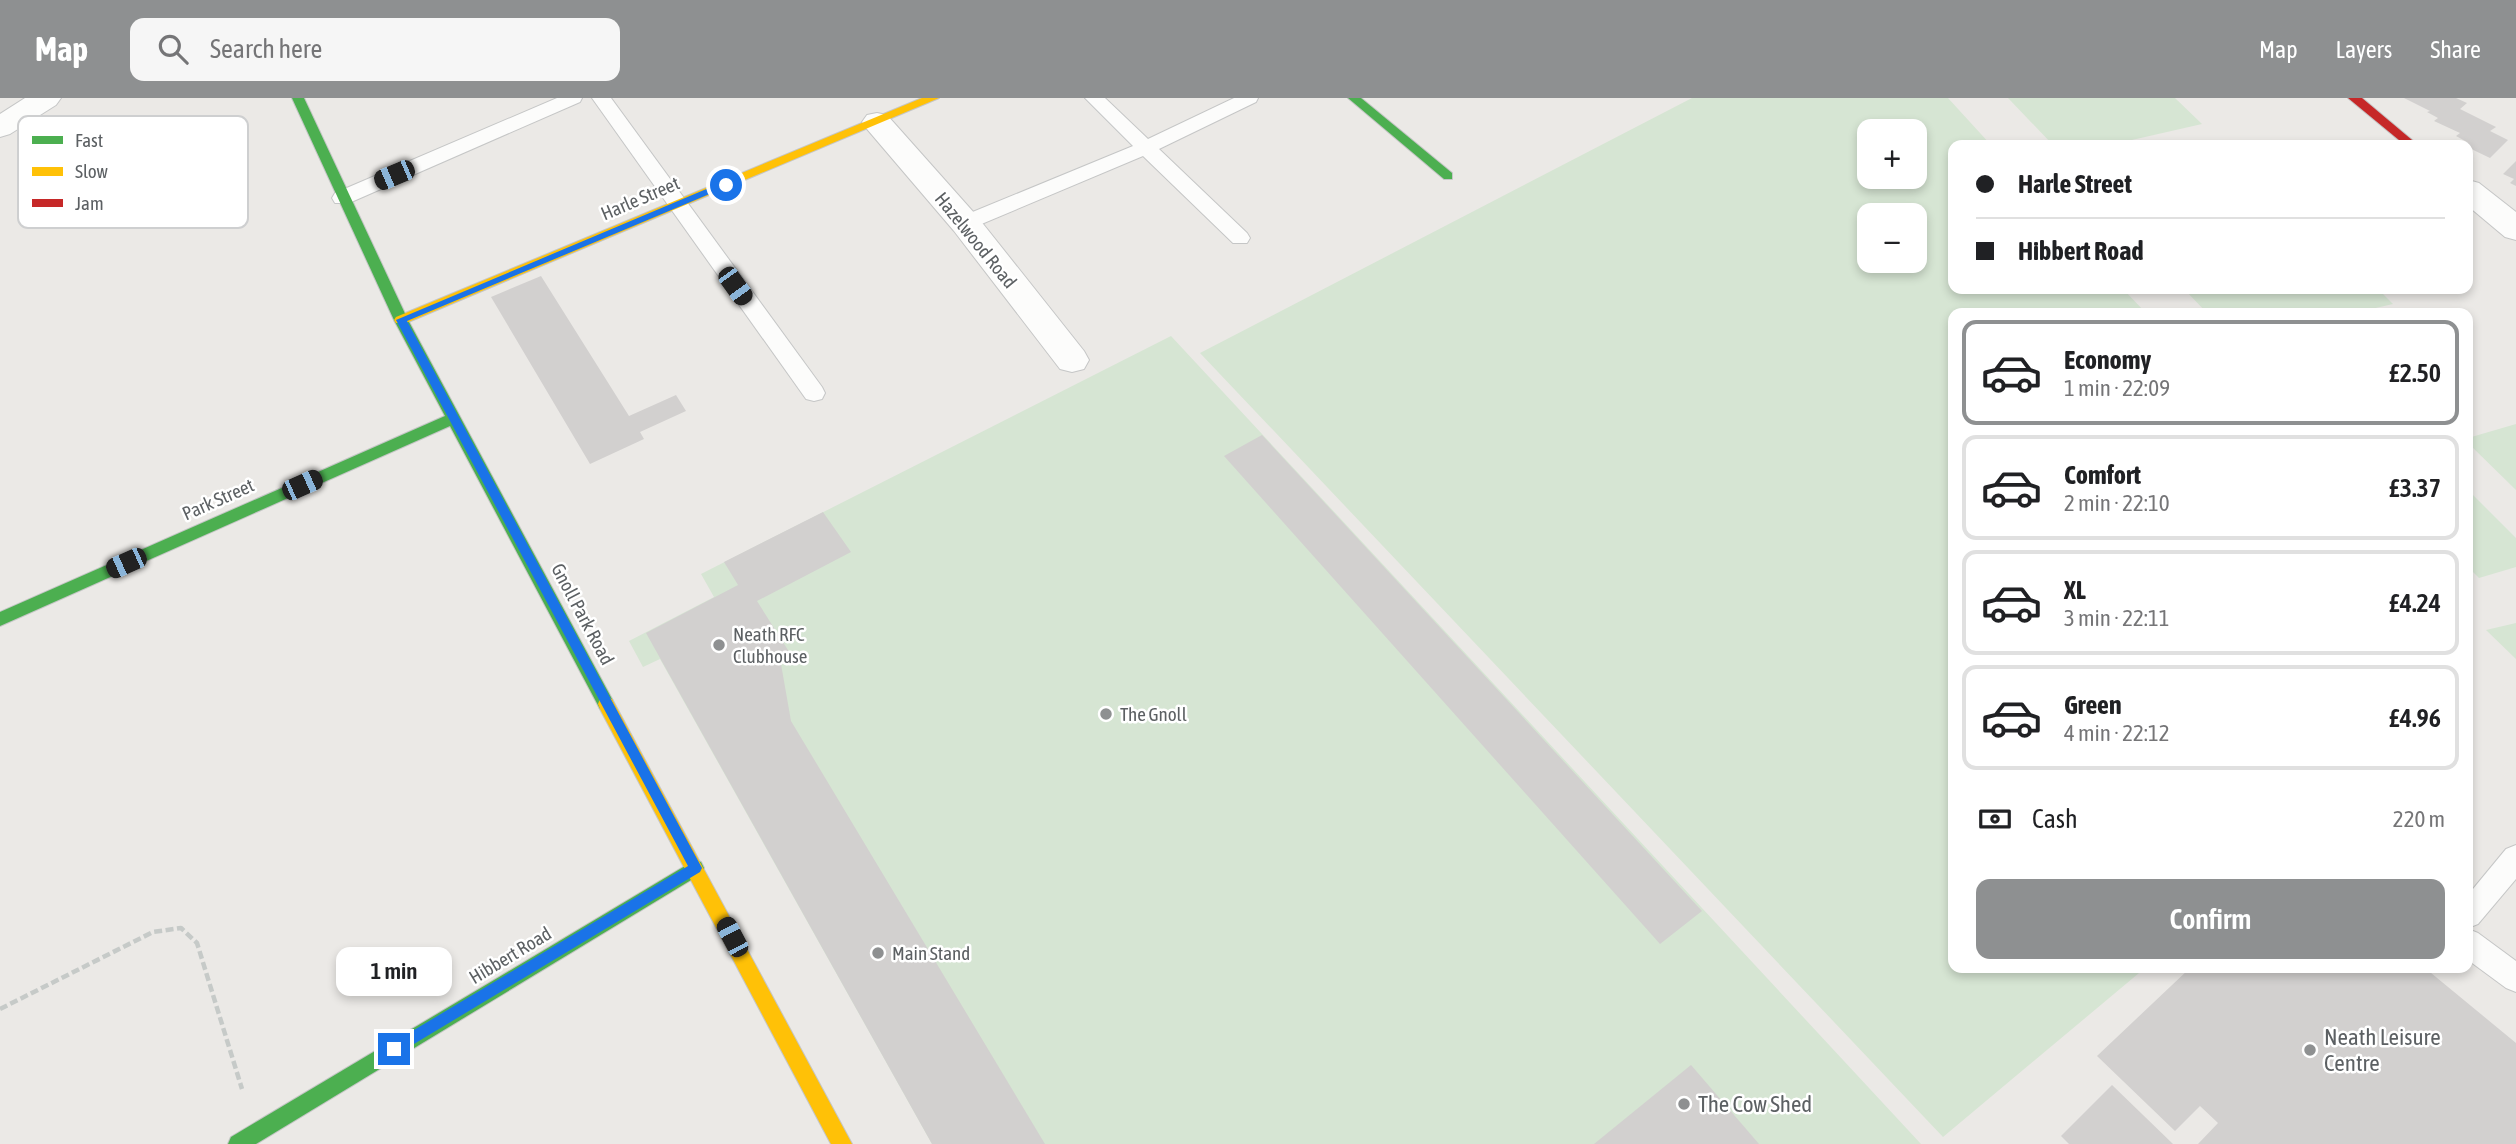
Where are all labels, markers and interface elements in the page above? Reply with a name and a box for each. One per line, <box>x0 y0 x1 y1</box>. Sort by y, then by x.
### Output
search box <box>130 18 620 81</box>
text: Map <box>35 30 88 68</box>
icon: search <box>154 30 192 68</box>
text: Search here <box>210 34 322 64</box>
text: Map <box>2259 36 2298 63</box>
text: Layers <box>2336 36 2392 63</box>
text: Share <box>2430 36 2481 63</box>
legend <box>18 116 248 228</box>
map controls <box>1857 119 1927 273</box>
button: + <box>1857 119 1927 189</box>
text: Fast <box>75 129 103 151</box>
car <box>371 157 418 193</box>
text: Slow <box>75 160 109 182</box>
route start <box>710 169 742 201</box>
text: Harle Street <box>2018 169 2132 199</box>
street label: Harle Street <box>597 172 683 224</box>
street label: Hazelwood Road <box>931 188 1021 292</box>
text: Jam <box>75 192 104 214</box>
button: − <box>1857 203 1927 273</box>
text: Hibbert Road <box>2018 236 2144 266</box>
car <box>715 263 756 309</box>
icon: car <box>1980 341 2043 404</box>
text: Economy <box>2064 345 2151 375</box>
text: £2.50 <box>2389 358 2441 388</box>
text: 1 min · 22:09 <box>2064 375 2170 401</box>
icon: car <box>1980 456 2043 519</box>
text: Comfort <box>2064 460 2141 490</box>
car <box>279 467 326 503</box>
street label: Park Street <box>179 473 257 525</box>
text: £3.37 <box>2389 473 2441 503</box>
text: 2 min · 22:10 <box>2064 490 2170 516</box>
car <box>103 545 150 581</box>
street label: Gnoll Park Road <box>547 560 619 668</box>
icon: car <box>1980 571 2043 634</box>
text: XL <box>2064 575 2086 605</box>
text: £4.24 <box>2389 588 2441 618</box>
text: 3 min · 22:11 <box>2064 605 2170 631</box>
place label: Neath RFC Clubhouse <box>733 623 807 667</box>
marker: Neath RFC Clubhouse <box>711 637 727 653</box>
icon: car <box>1980 686 2043 749</box>
text: Green <box>2064 690 2122 720</box>
place label: The Gnoll <box>1120 703 1187 725</box>
text: £4.96 <box>2389 703 2441 733</box>
marker: The Gnoll <box>1098 706 1114 722</box>
text: 4 min · 22:12 <box>2064 720 2170 746</box>
icon: cash <box>1976 800 2014 838</box>
text: Cash <box>2032 804 2078 834</box>
text: 220 m <box>2393 806 2445 832</box>
button: Confirm <box>1976 879 2445 959</box>
car <box>713 914 752 960</box>
street label: Hibbert Road <box>465 922 555 988</box>
place label: Main Stand <box>892 942 970 964</box>
marker: Main Stand <box>870 945 886 961</box>
callout: 1 min <box>336 948 452 996</box>
text: 1 min <box>371 958 417 984</box>
place label: Neath Leisure Centre <box>2324 1024 2441 1076</box>
route end <box>378 1033 410 1065</box>
marker: Neath Leisure Centre <box>2302 1042 2318 1058</box>
place label: The Cow Shed <box>1698 1091 1812 1117</box>
marker: The Cow Shed <box>1676 1096 1692 1112</box>

